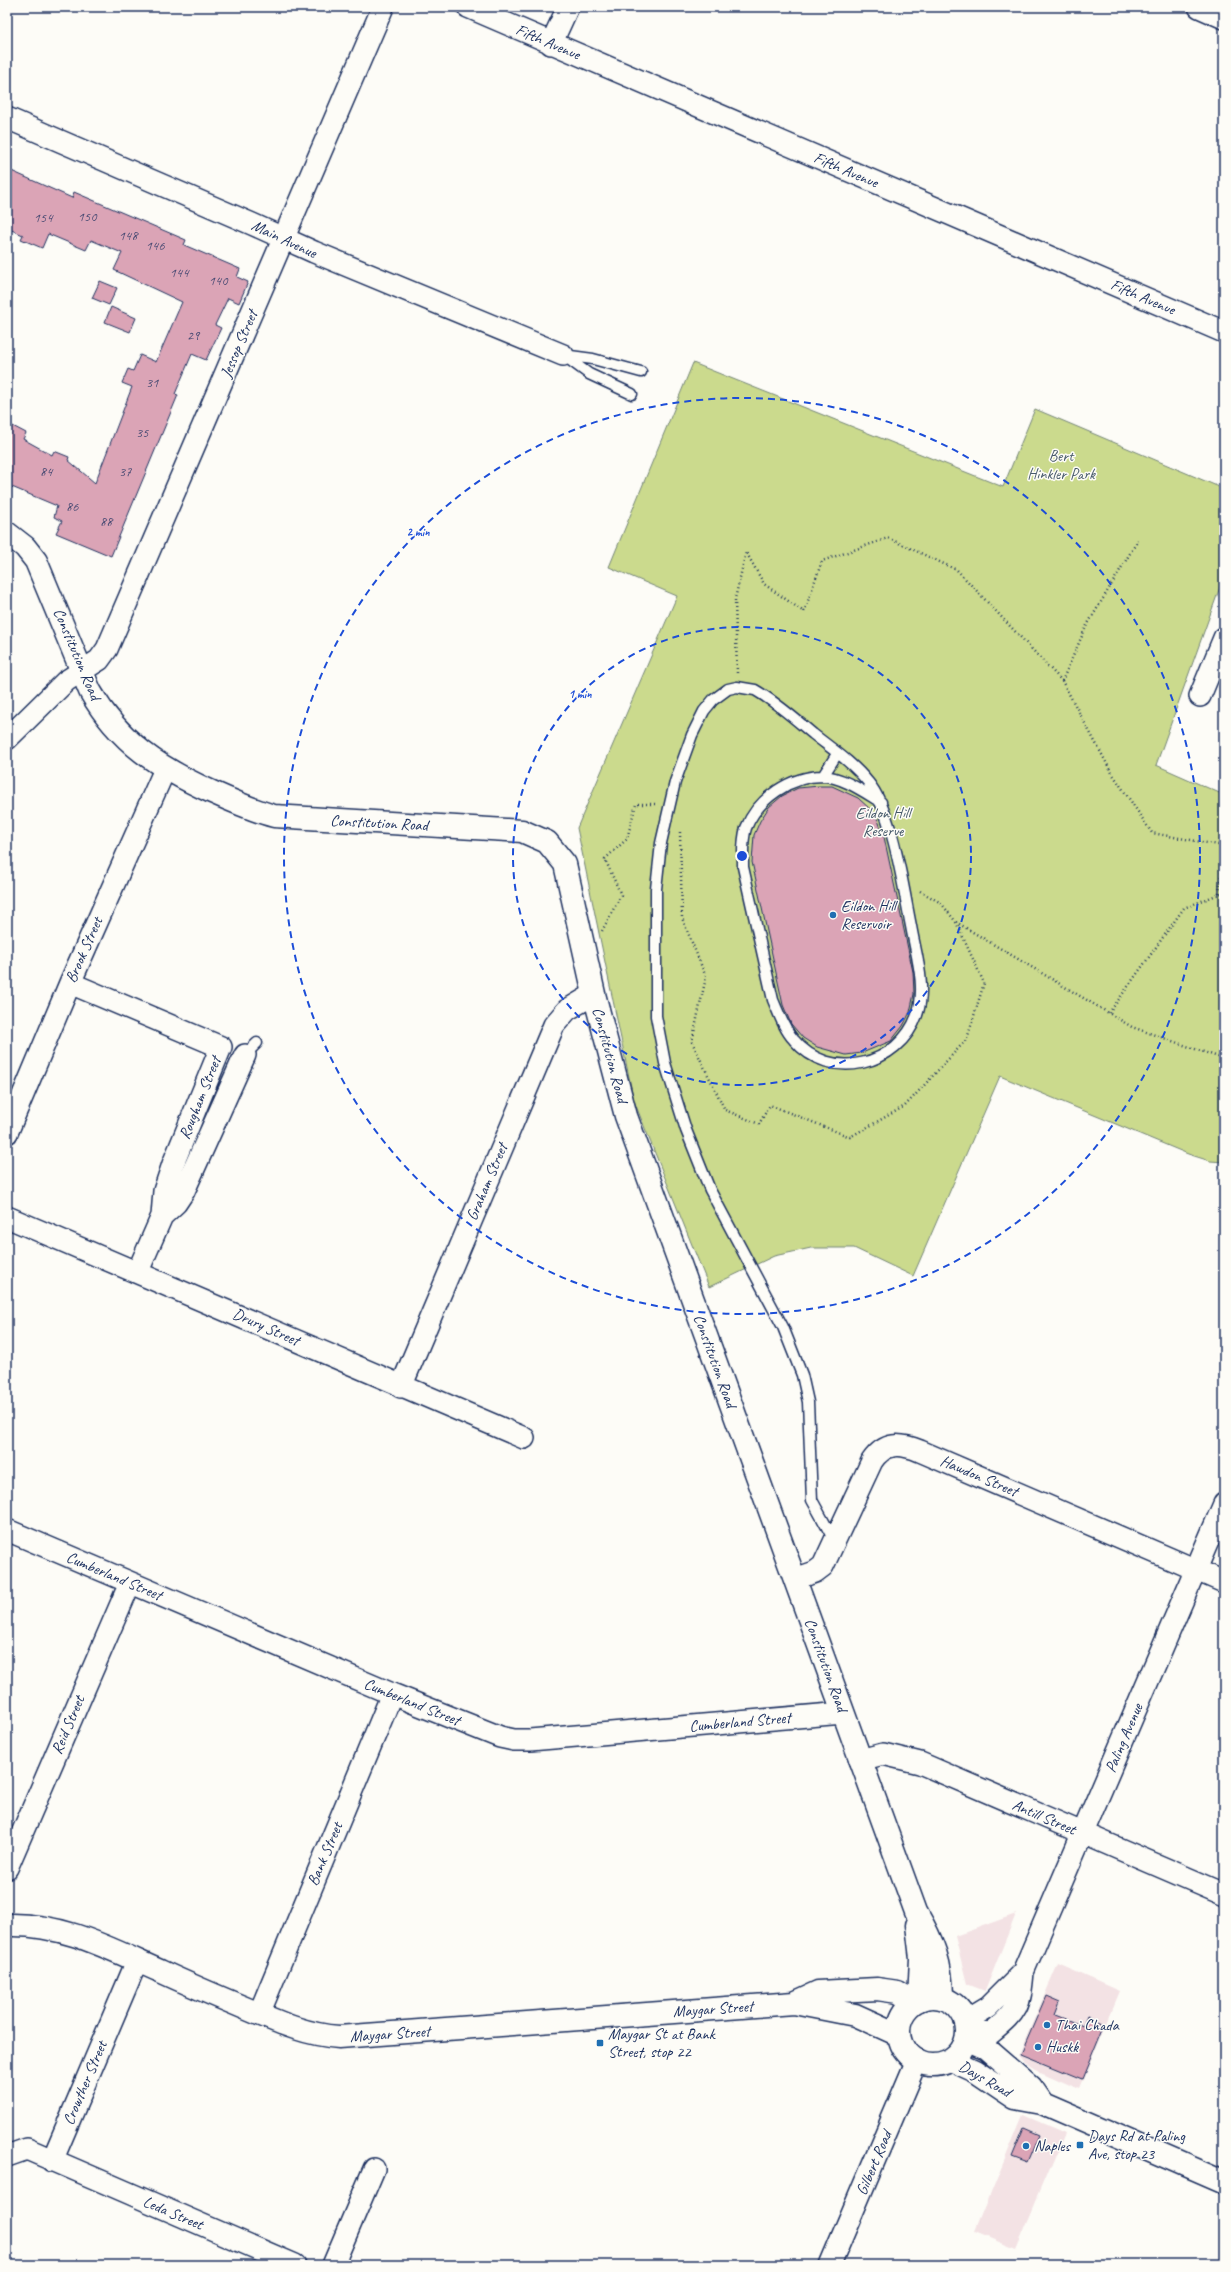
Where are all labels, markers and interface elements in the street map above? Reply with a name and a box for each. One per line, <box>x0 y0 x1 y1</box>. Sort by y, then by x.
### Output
street label: Fifth Avenue <box>513 20 585 65</box>
street label: Fifth Avenue <box>811 148 883 193</box>
house number: 150 <box>78 208 98 225</box>
house number: 154 <box>34 209 54 226</box>
street label: Main Avenue <box>248 215 321 263</box>
house number: 148 <box>119 227 139 244</box>
house number: 146 <box>146 237 165 254</box>
house number: 144 <box>170 264 190 281</box>
house number: 140 <box>209 272 229 289</box>
street label: Fifth Avenue <box>1108 275 1180 320</box>
street label: Jessop Street <box>215 305 263 382</box>
house number: 29 <box>187 327 201 344</box>
house number: 31 <box>146 374 159 391</box>
house number: 35 <box>136 424 149 441</box>
park label: Bert Hinkler Park <box>1027 446 1096 484</box>
house number: 84 <box>40 463 54 480</box>
house number: 37 <box>119 463 132 480</box>
house number: 86 <box>66 498 79 515</box>
house number: 88 <box>100 513 114 530</box>
text: 2 min <box>407 524 430 540</box>
street label: Constitution Road <box>49 605 106 705</box>
text: 1 min <box>569 686 592 702</box>
park label: Eildon Hill Reserve <box>856 803 914 841</box>
street label: Constitution Road <box>330 810 431 836</box>
centre of rings <box>735 849 749 863</box>
place label: Eildon Hill Reservoir <box>841 896 899 934</box>
marker: Eildon Hill Reservoir <box>828 910 838 920</box>
street label: Brook Street <box>61 913 108 986</box>
street label: Constitution Road <box>588 1005 633 1107</box>
street label: Rougham Street <box>174 1051 227 1142</box>
street label: Graham Street <box>462 1138 513 1224</box>
street label: Drury Street <box>230 1303 305 1352</box>
street label: Constitution Road <box>689 1312 742 1413</box>
street label: Hawdon Street <box>937 1451 1023 1502</box>
street label: Cumberland Street <box>63 1547 167 1606</box>
street label: Constitution Road <box>800 1616 853 1717</box>
street label: Cumberland Street <box>361 1674 465 1731</box>
street label: Reid Street <box>47 1691 90 1757</box>
street label: Paling Avenue <box>1101 1699 1148 1776</box>
street label: Cumberland Street <box>688 1707 794 1736</box>
street label: Antill Street <box>1009 1795 1080 1840</box>
street label: Bank Street <box>303 1818 348 1889</box>
street label: Maygar Street <box>672 1996 756 2022</box>
place label: Thai Chada <box>1055 2015 1120 2035</box>
marker: Thai Chada <box>1042 2020 1052 2030</box>
street label: Maygar Street <box>349 2021 433 2047</box>
place label: Maygar St at Bank Street, stop 22 <box>608 2024 716 2062</box>
street label: Crowther Street <box>58 2036 112 2128</box>
place label: Huskk <box>1046 2037 1079 2057</box>
marker: Maygar St at Bank Street, stop 22 <box>595 2038 605 2048</box>
marker: Huskk <box>1033 2042 1043 2052</box>
street label: Days Road <box>955 2056 1017 2103</box>
street label: Gilbert Road <box>851 2125 898 2198</box>
place label: Days Rd at Paling Ave, stop 23 <box>1088 2126 1186 2164</box>
place label: Naples <box>1034 2136 1072 2156</box>
marker: Days Rd at Paling Ave, stop 23 <box>1075 2140 1085 2150</box>
marker: Naples <box>1021 2141 1031 2151</box>
street label: Leda Street <box>140 2191 208 2235</box>

